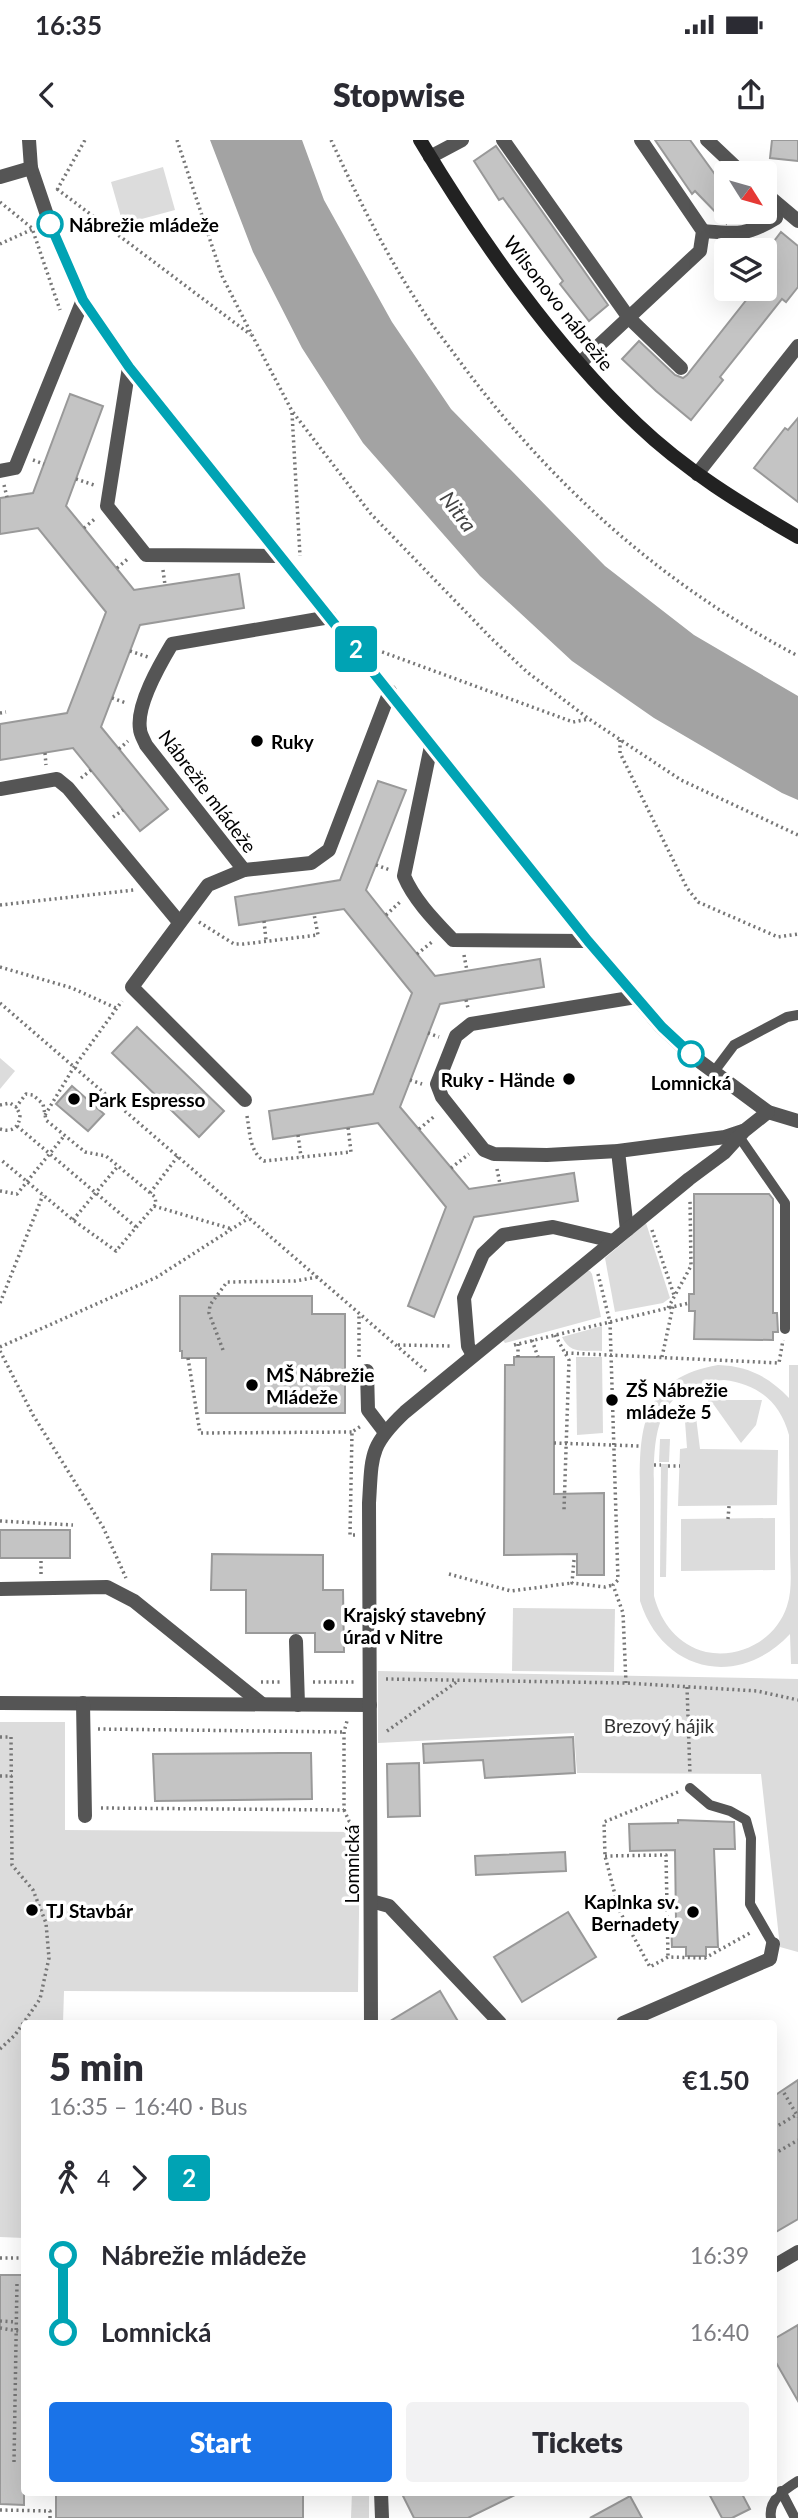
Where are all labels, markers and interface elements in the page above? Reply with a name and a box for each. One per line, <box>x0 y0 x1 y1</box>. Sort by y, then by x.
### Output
text: 16:35 <box>35 9 102 41</box>
text: Stopwise <box>333 75 465 114</box>
icon: back <box>28 76 66 114</box>
icon: share <box>732 76 770 114</box>
north arrow <box>714 161 777 224</box>
map controls <box>714 161 777 301</box>
marker: Nábrežie mládeže <box>37 211 63 237</box>
place label: Nábrežie mládeže <box>69 213 219 236</box>
street label: Wilsonovo nábrežie <box>499 231 619 375</box>
button: layers <box>714 238 777 301</box>
water label: Nitra <box>436 486 482 536</box>
line badge: 2 <box>333 626 379 672</box>
text: 2 <box>349 634 363 663</box>
street label: Nábrežie mládeže <box>154 725 262 857</box>
place label: Ruky <box>271 730 315 753</box>
marker: Ruky <box>249 733 265 749</box>
marker: Lomnická <box>678 1041 704 1067</box>
place label: Ruky - Hände <box>441 1068 555 1091</box>
marker: Ruky - Hände <box>561 1071 577 1087</box>
place label: Lomnická <box>651 1071 731 1094</box>
place label: Park Espresso <box>88 1088 206 1111</box>
marker: Park Espresso <box>66 1091 82 1107</box>
place label: MŠ Nábrežie Mládeže <box>266 1363 374 1408</box>
marker: MŠ Nábrežie Mládeže <box>244 1377 260 1393</box>
place label: ZŠ Nábrežie mládeže 5 <box>626 1378 728 1423</box>
marker: ZŠ Nábrežie mládeže 5 <box>604 1392 620 1408</box>
place label: Krajský stavebný úrad v Nitre <box>343 1603 487 1648</box>
marker: Krajský stavebný úrad v Nitre <box>321 1617 337 1633</box>
park label: Brezový hájik <box>604 1714 715 1737</box>
street label: Lomnická <box>340 1825 363 1903</box>
place label: Kaplnka sv. Bernadety <box>584 1890 680 1935</box>
place label: TJ Stavbár <box>46 1899 134 1922</box>
marker: TJ Stavbár <box>24 1902 40 1918</box>
marker: Kaplnka sv. Bernadety <box>685 1904 701 1920</box>
text: 5 min <box>49 2043 144 2089</box>
text: €1.50 <box>683 2064 749 2096</box>
text: 16:35 – 16:40 · Bus <box>49 2092 248 2120</box>
icon: walk <box>49 2159 87 2197</box>
icon: forward <box>120 2159 158 2197</box>
text: 2 <box>182 2163 196 2192</box>
text: 4 <box>97 2164 110 2192</box>
text: Nábrežie mládeže <box>101 2239 306 2271</box>
text: 16:39 <box>690 2241 749 2269</box>
text: Lomnická <box>101 2316 211 2348</box>
text: 16:40 <box>690 2318 749 2346</box>
button: Start <box>49 2402 392 2482</box>
button: Tickets <box>406 2402 749 2482</box>

